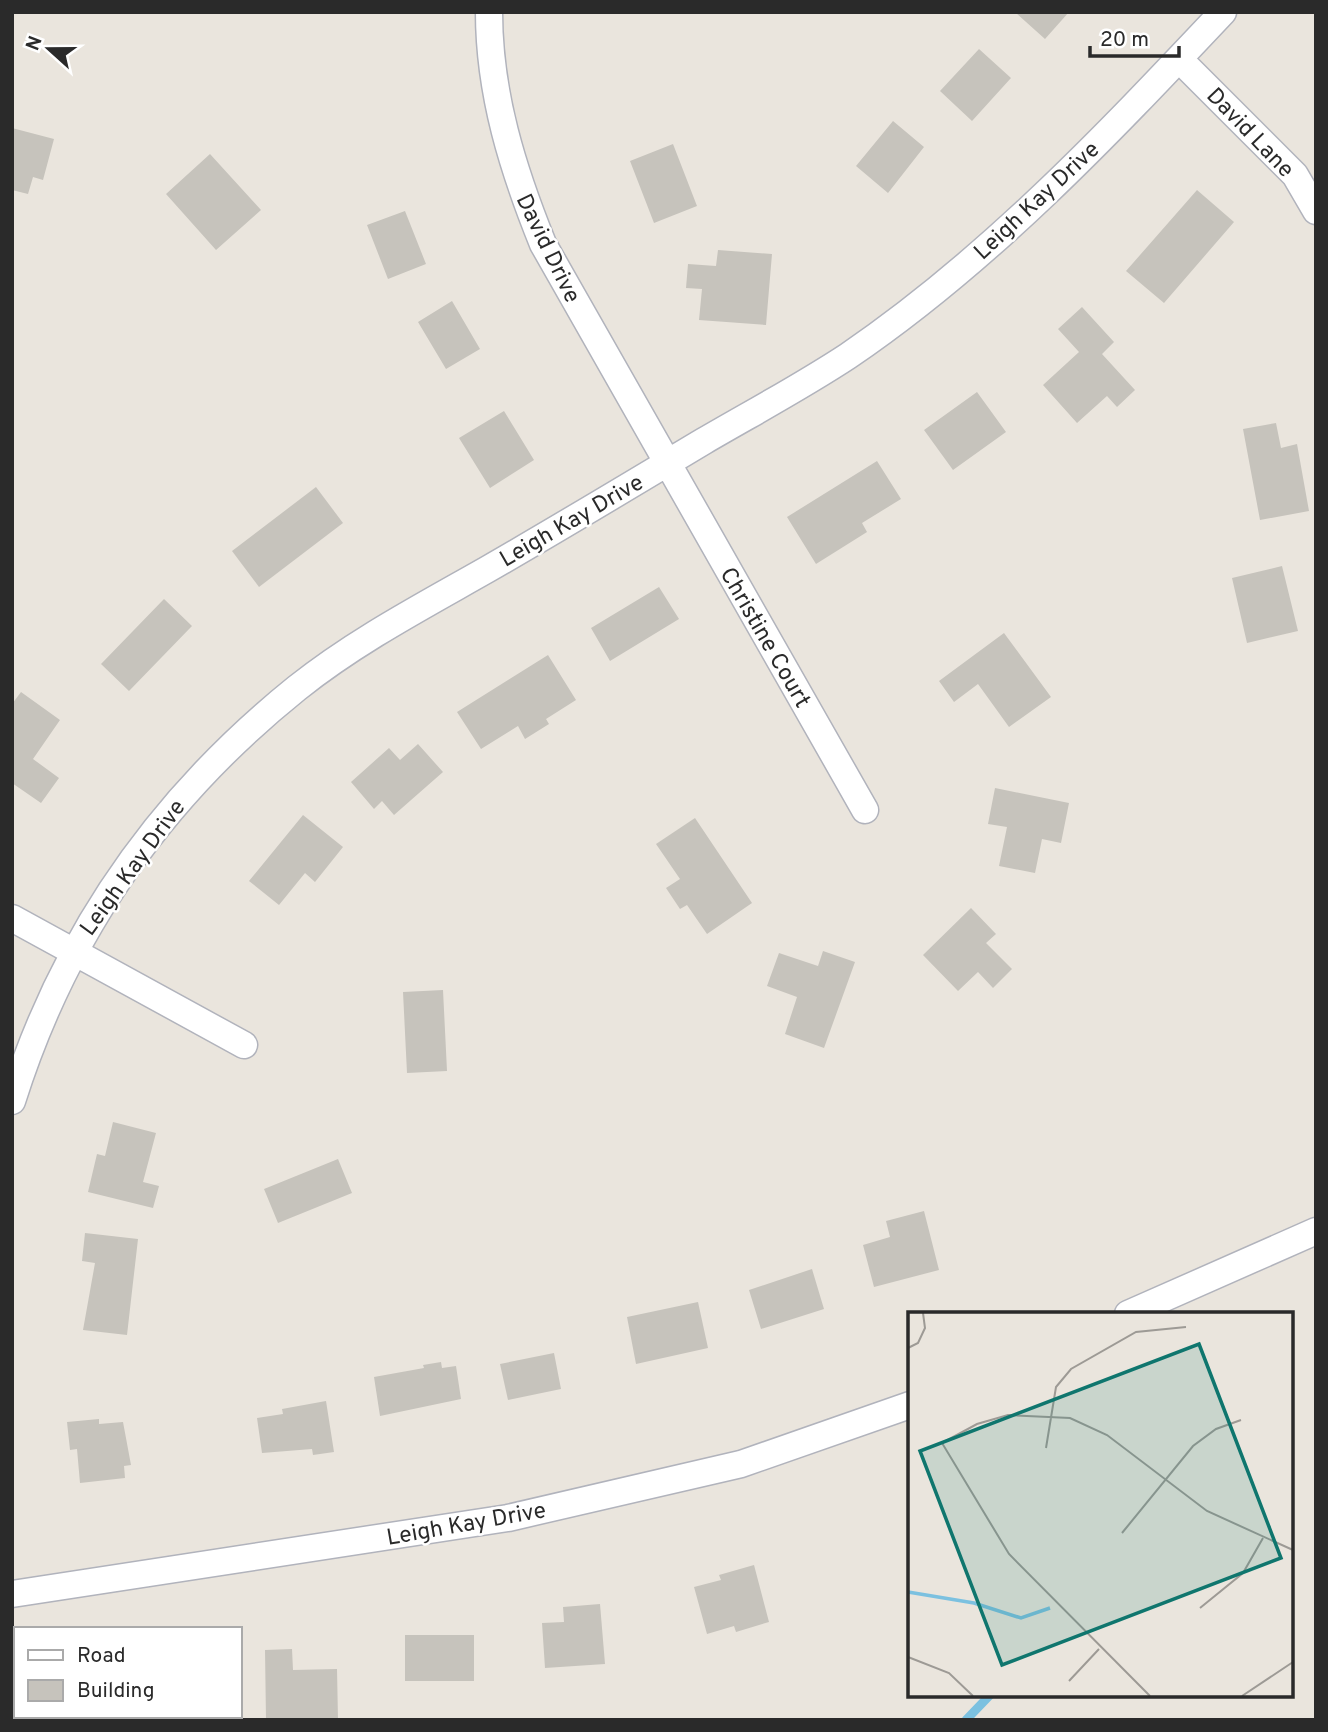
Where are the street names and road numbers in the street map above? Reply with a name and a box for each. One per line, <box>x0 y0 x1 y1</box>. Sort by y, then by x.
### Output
street label: David Lane <box>1199 83 1299 185</box>
street label: Leigh Kay Drive <box>969 136 1107 267</box>
street label: David Drive <box>508 190 586 308</box>
street label: Leigh Kay Drive <box>495 469 649 575</box>
street label: Christine Court <box>712 563 816 714</box>
street label: Leigh Kay Drive <box>75 795 193 942</box>
street label: Leigh Kay Drive <box>384 1497 548 1554</box>

